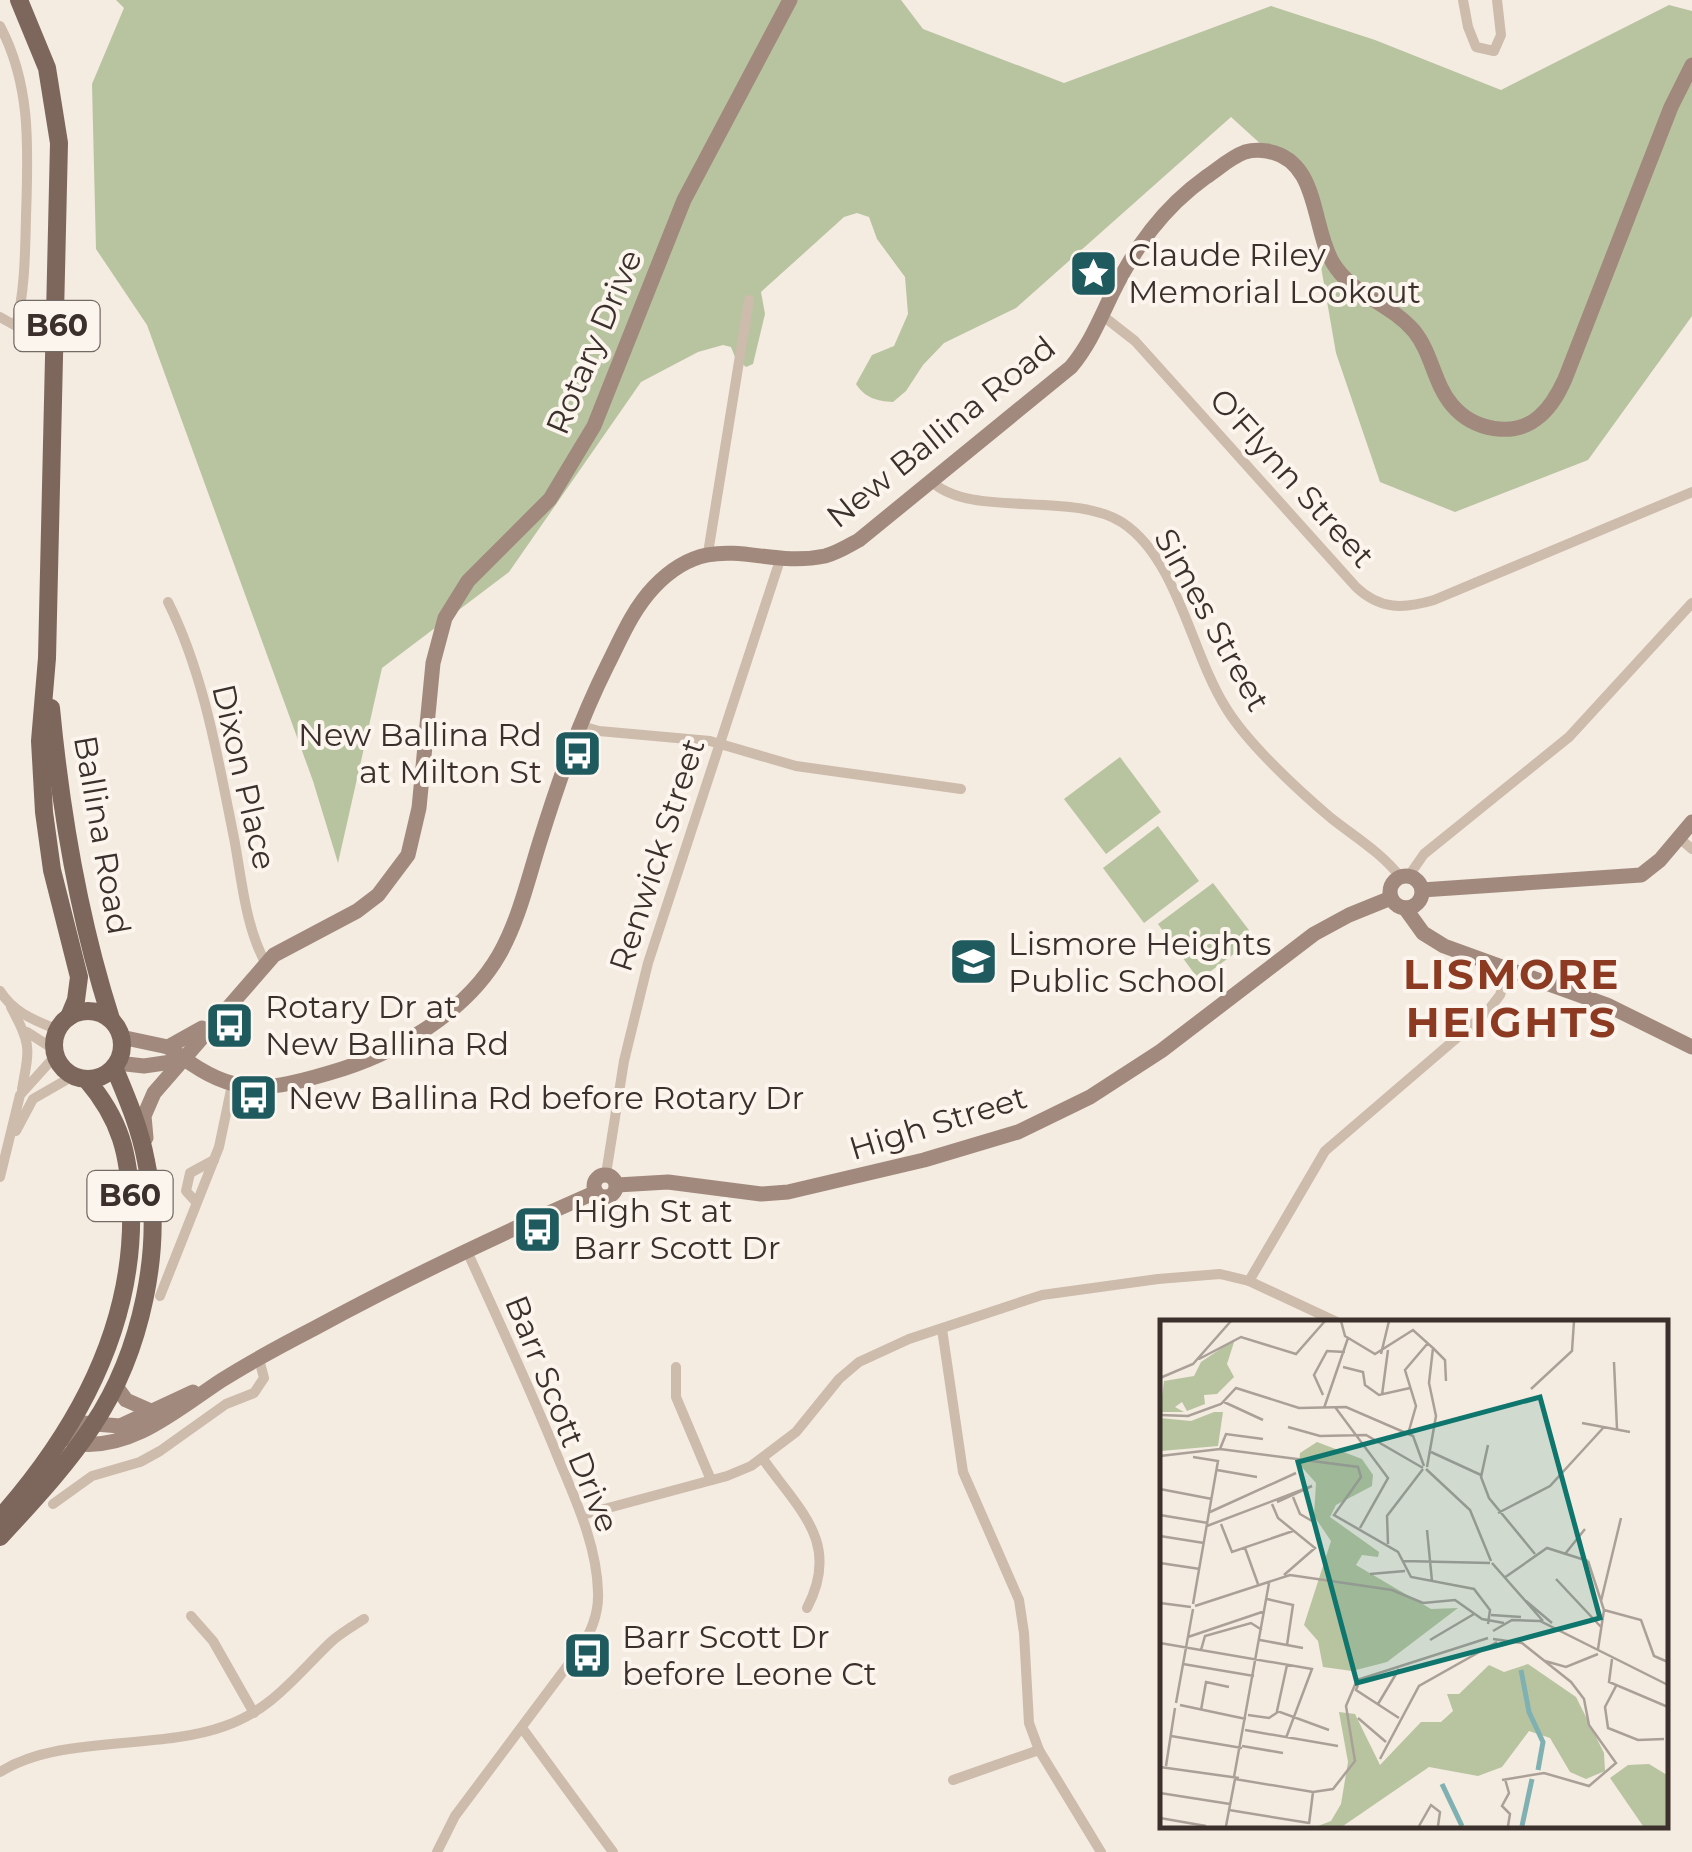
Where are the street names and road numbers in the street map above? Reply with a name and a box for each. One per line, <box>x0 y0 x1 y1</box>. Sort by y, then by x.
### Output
street label: Rotary Drive <box>537 244 650 440</box>
road number: B60 <box>15 301 100 351</box>
street label: New Ballina Road <box>818 327 1063 536</box>
street label: O'Flynn Street <box>1202 380 1383 575</box>
street label: Simes Street <box>1146 522 1279 718</box>
street label: Dixon Place <box>204 680 285 873</box>
street label: Ballina Road <box>66 732 139 937</box>
street label: Renwick Street <box>601 733 713 976</box>
street label: High Street <box>845 1077 1031 1168</box>
road number: B60 <box>88 1171 172 1221</box>
street label: Barr Scott Drive <box>497 1290 628 1538</box>

